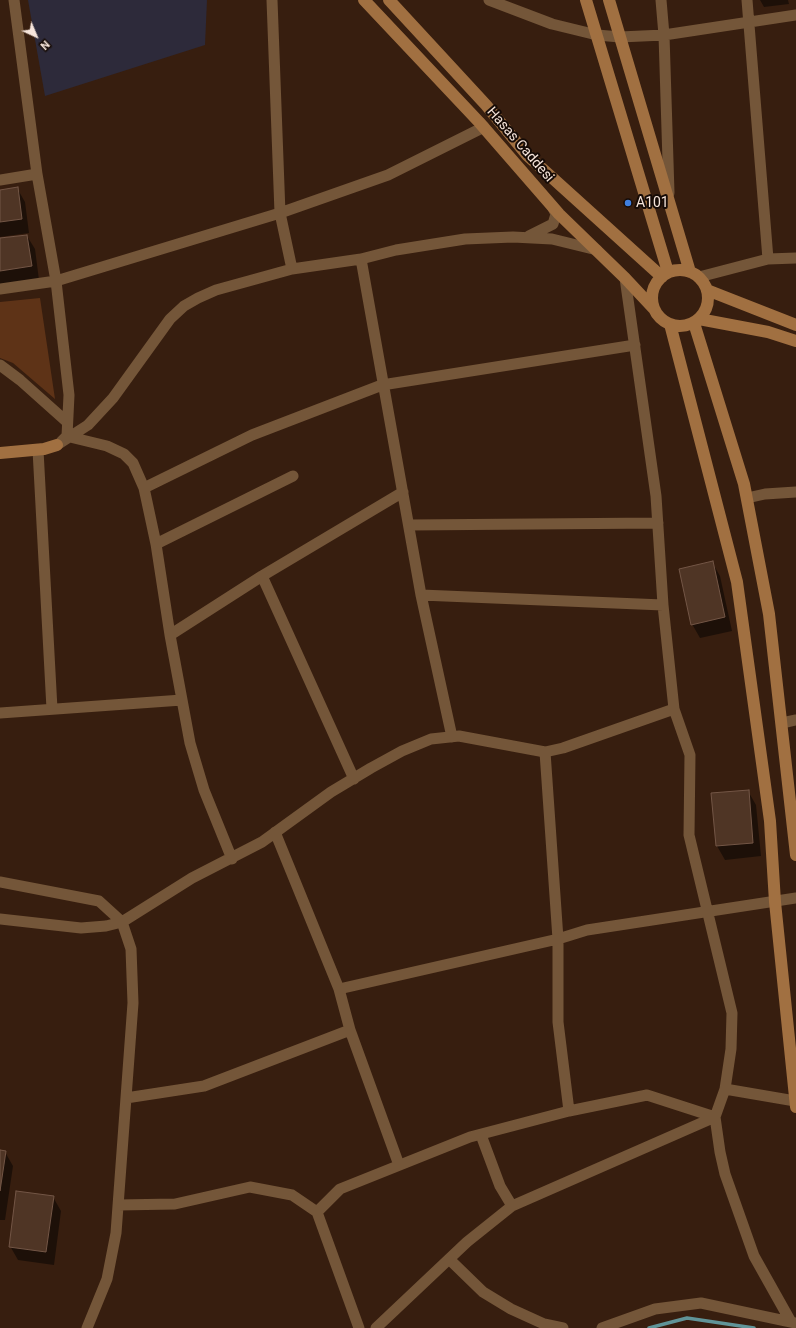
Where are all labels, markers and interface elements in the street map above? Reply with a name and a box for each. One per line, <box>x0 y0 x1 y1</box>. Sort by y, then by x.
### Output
north arrow <box>16 16 56 56</box>
text: N <box>37 38 52 52</box>
street label: Hasas Caddesi <box>483 104 557 186</box>
place label: A101 <box>636 195 669 211</box>
marker: A101 <box>623 198 633 208</box>

